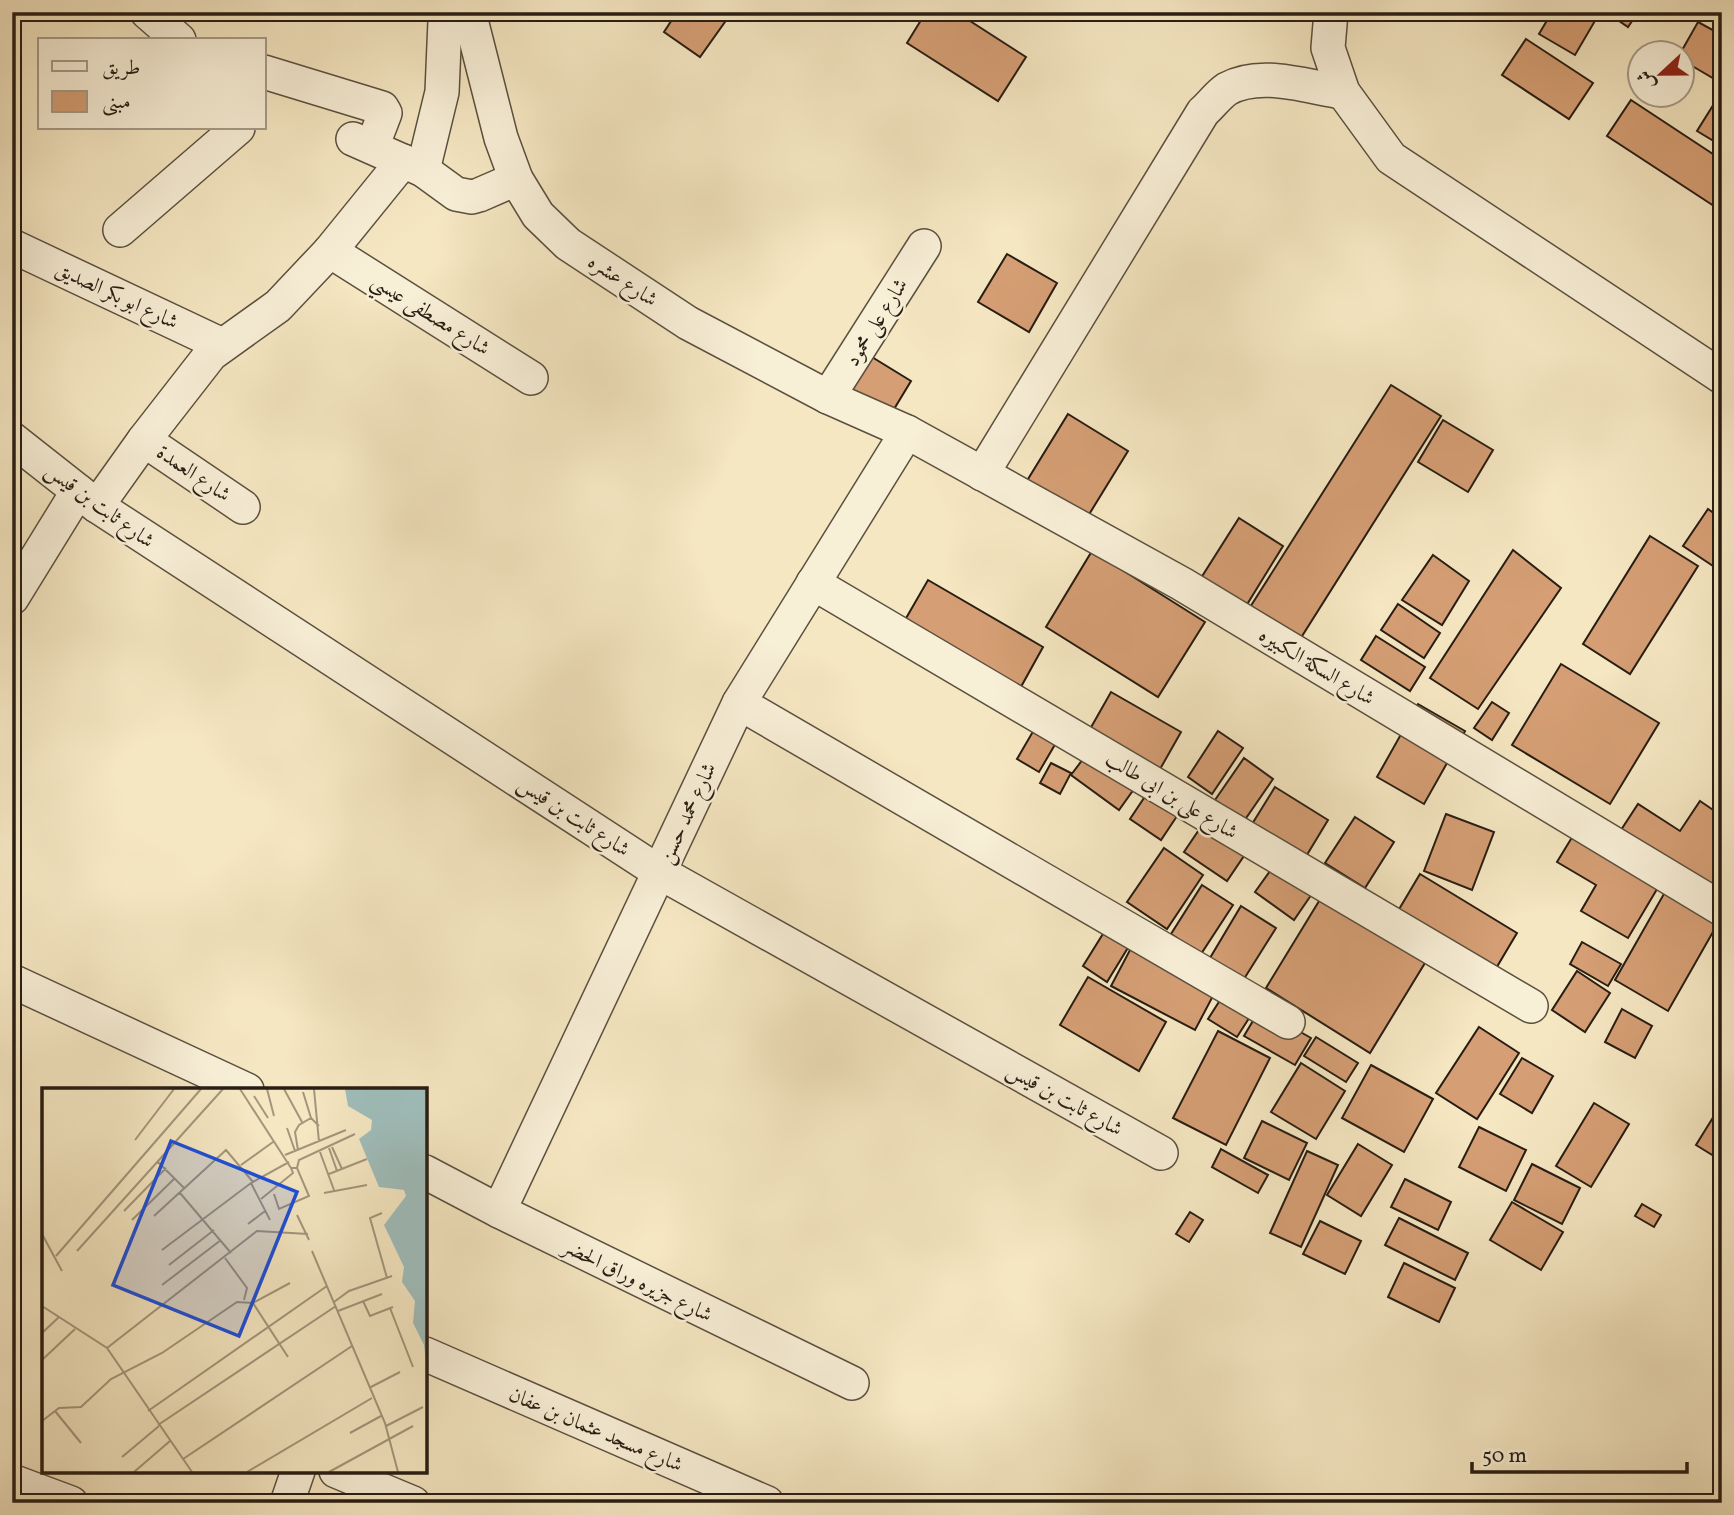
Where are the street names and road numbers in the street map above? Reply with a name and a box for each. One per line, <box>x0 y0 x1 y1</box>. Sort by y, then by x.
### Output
street label: شارع عشره <box>580 248 663 316</box>
street label: شارع ابو بكر الصديق <box>49 255 183 339</box>
street label: شارع مصطفى عيسي <box>363 267 495 367</box>
street label: شارع على محمود <box>839 273 918 374</box>
street label: شارع العمدة <box>149 439 236 511</box>
street label: شارع ثابت بن قيس <box>37 457 160 557</box>
street label: شارع السكة الكبيره <box>1252 621 1380 715</box>
street label: شارع على بن ابى طالب <box>1098 745 1243 849</box>
street label: شارع محمد حسن <box>652 758 726 870</box>
street label: شارع ثابت بن قيس <box>510 770 635 866</box>
street label: شارع ثابت بن قيس <box>1000 1056 1128 1146</box>
street label: شارع جزيره وراق الحضر <box>555 1232 717 1332</box>
street label: شارع مسجد عثمان بن عفان <box>503 1381 687 1482</box>

